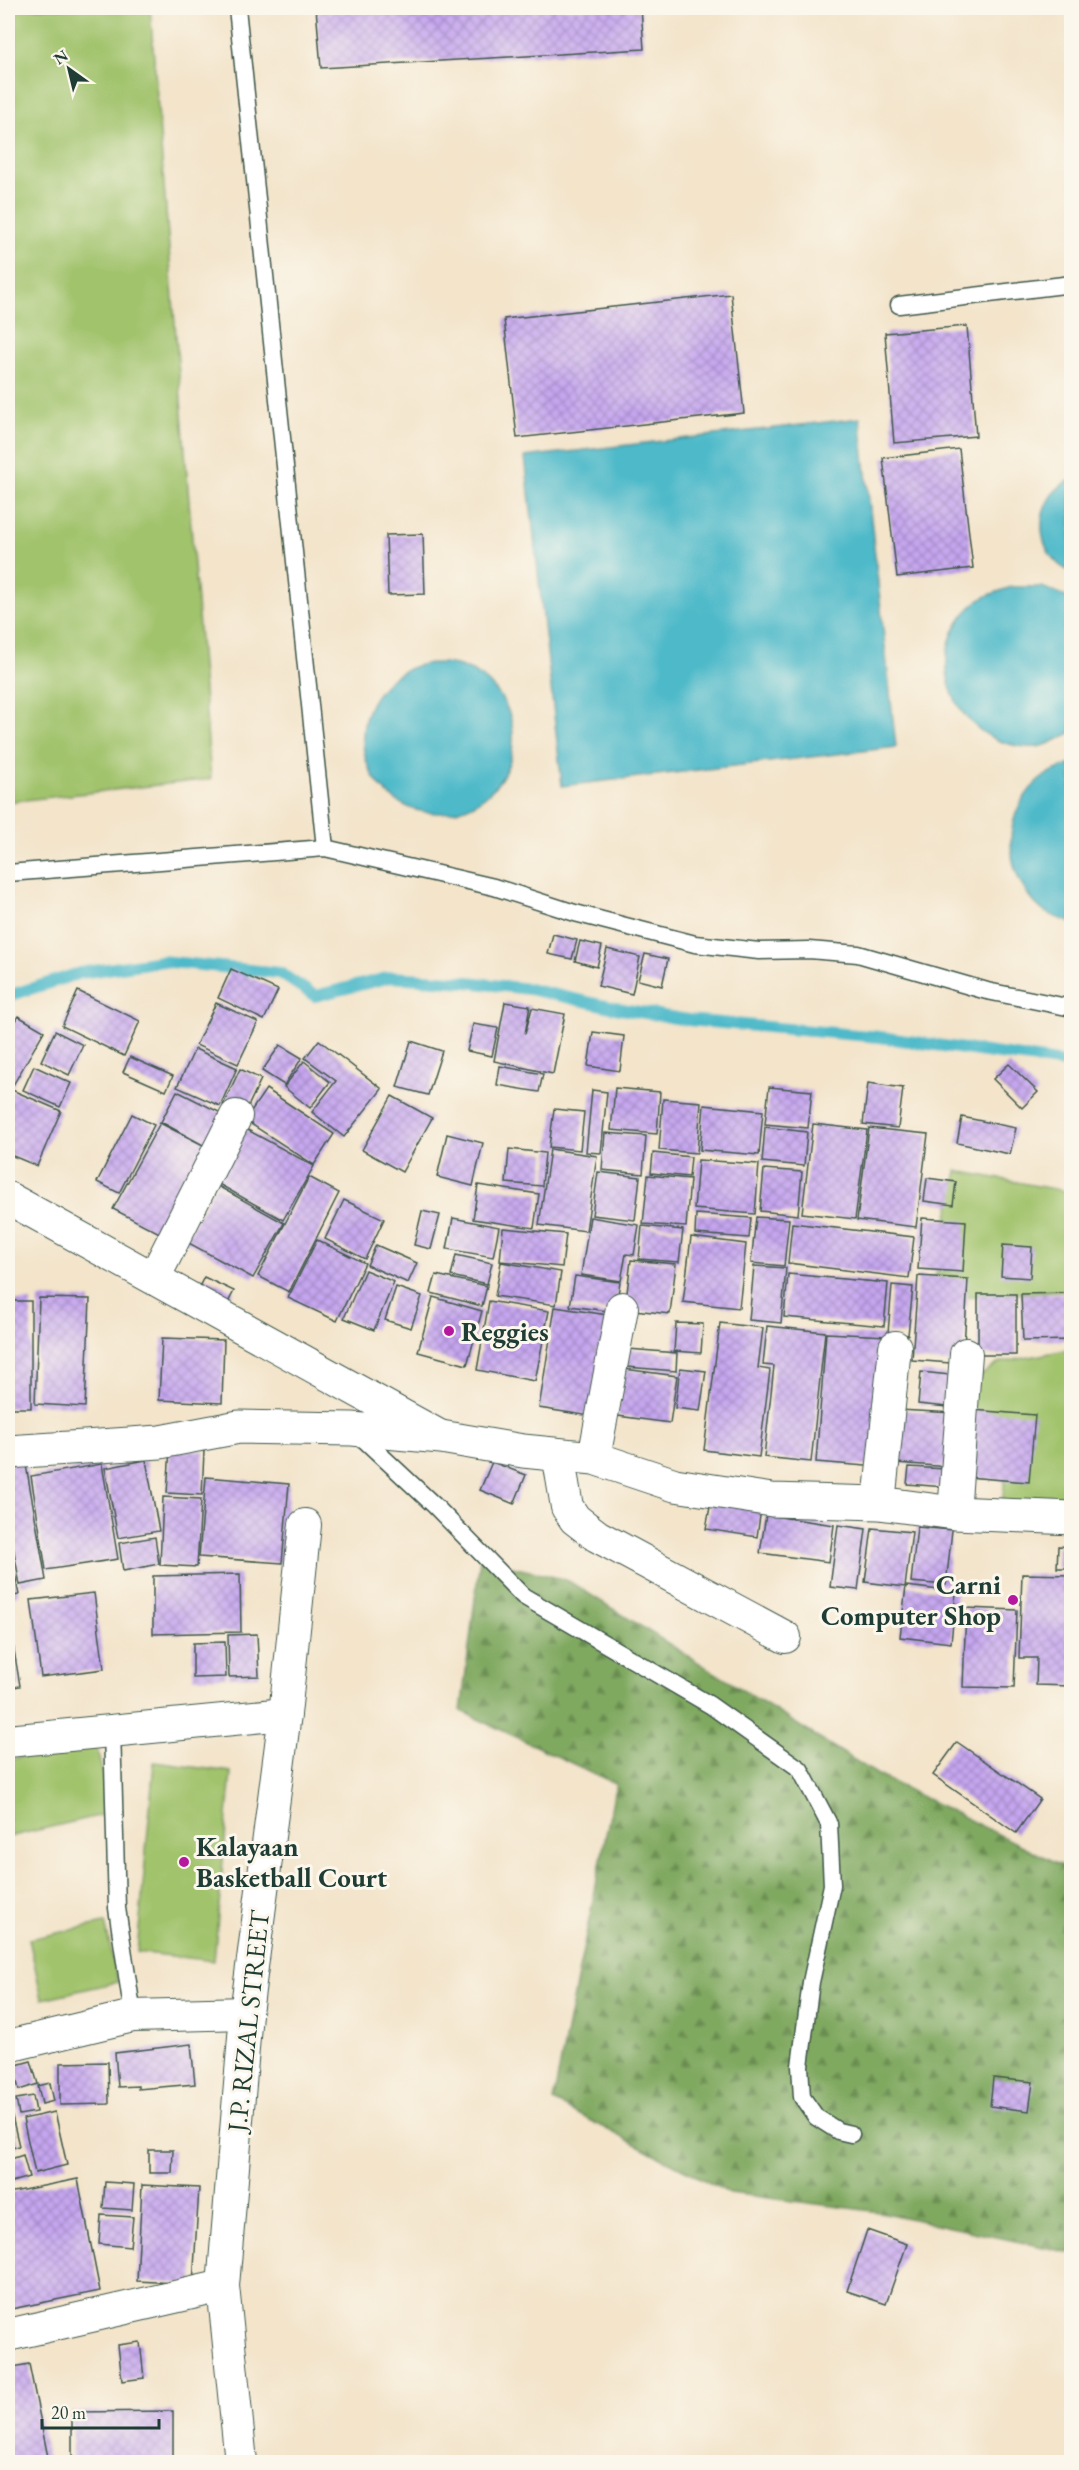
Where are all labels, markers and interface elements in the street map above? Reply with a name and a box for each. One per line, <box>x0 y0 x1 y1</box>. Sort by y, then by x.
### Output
north arrow <box>39 39 99 99</box>
text: N <box>50 45 72 69</box>
place label: Reggies <box>461 1314 549 1349</box>
marker: Reggies <box>442 1324 456 1338</box>
place label: Carni Computer Shop <box>821 1567 1001 1633</box>
marker: Carni Computer Shop <box>1006 1593 1020 1607</box>
place label: Kalayaan Basketball Court <box>196 1829 387 1895</box>
marker: Kalayaan Basketball Court <box>177 1855 191 1869</box>
street label: J.P. RIZAL STREET <box>219 1907 277 2136</box>
scale bar <box>42 2392 159 2430</box>
text: 20 m <box>51 2401 86 2424</box>

